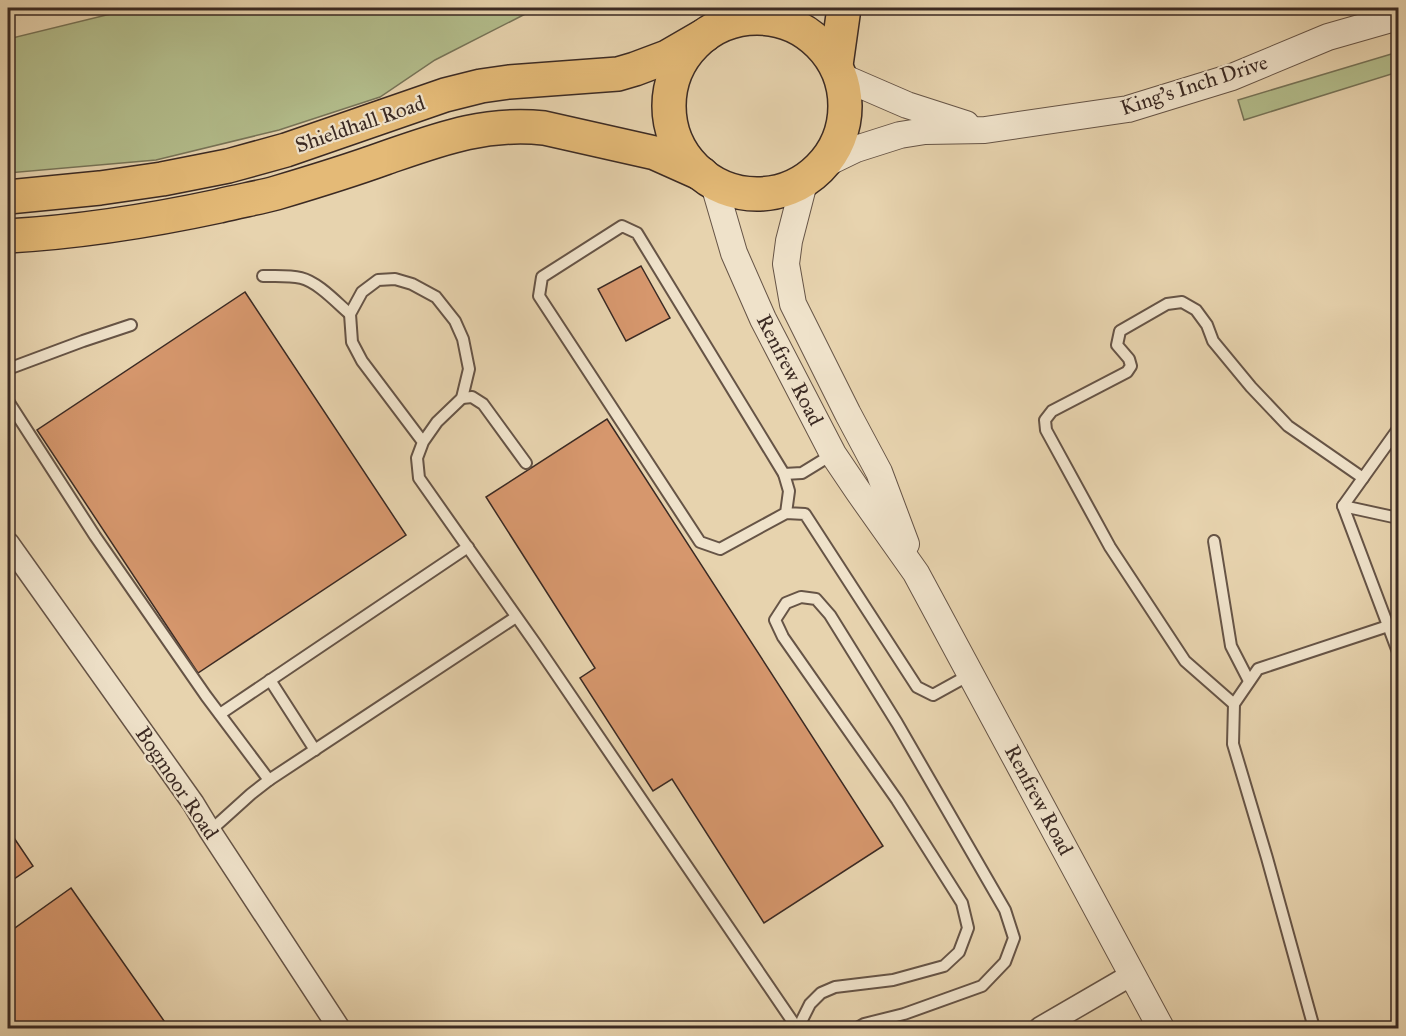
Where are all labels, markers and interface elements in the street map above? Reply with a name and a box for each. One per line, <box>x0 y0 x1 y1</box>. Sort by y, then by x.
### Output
street label: King's Inch Drive <box>1117 49 1271 121</box>
street label: Shieldhall Road <box>292 90 429 158</box>
street label: Renfrew Road <box>751 310 829 430</box>
street label: Bogmoor Road <box>130 722 225 845</box>
street label: Renfrew Road <box>999 740 1079 860</box>

